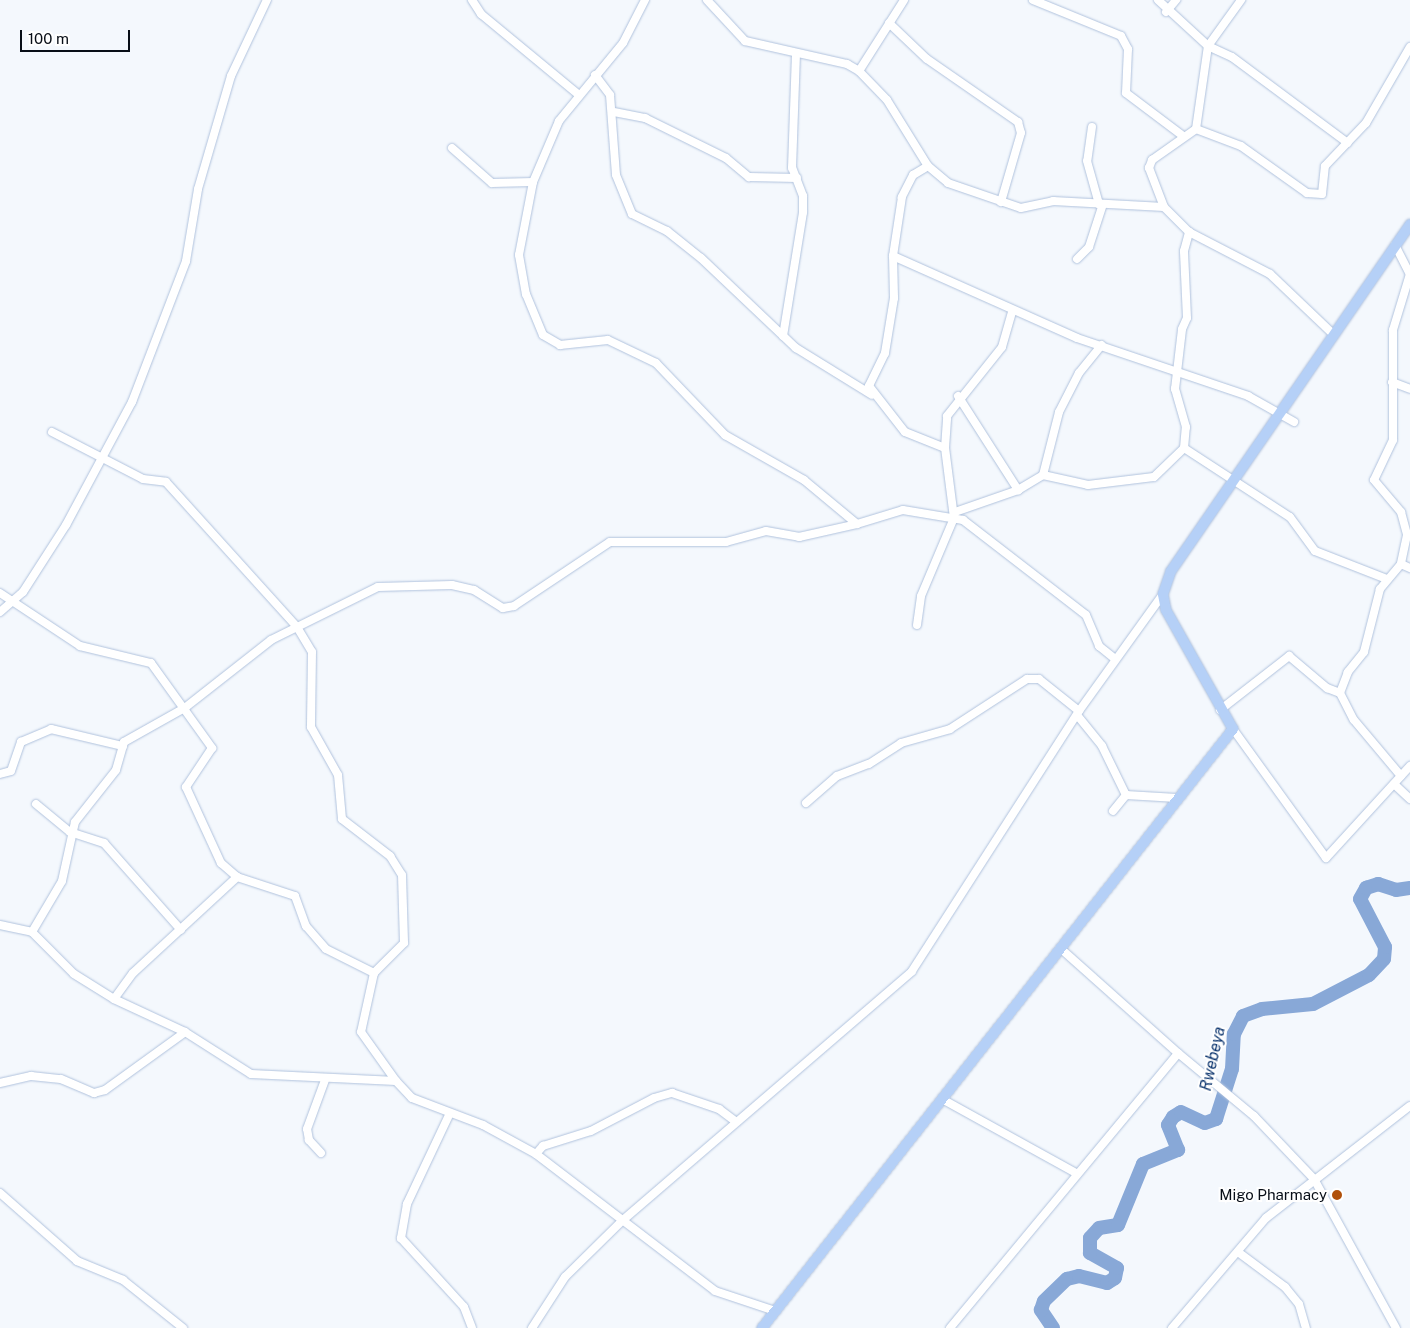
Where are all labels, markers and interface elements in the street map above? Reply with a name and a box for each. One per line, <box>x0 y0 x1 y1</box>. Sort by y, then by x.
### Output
scale bar <box>22 20 132 52</box>
text: 100 m <box>28 30 69 47</box>
water label: Rwebeya <box>1196 1025 1230 1093</box>
place label: Migo Pharmacy <box>1219 1186 1327 1204</box>
marker: Migo Pharmacy <box>1331 1189 1343 1201</box>

